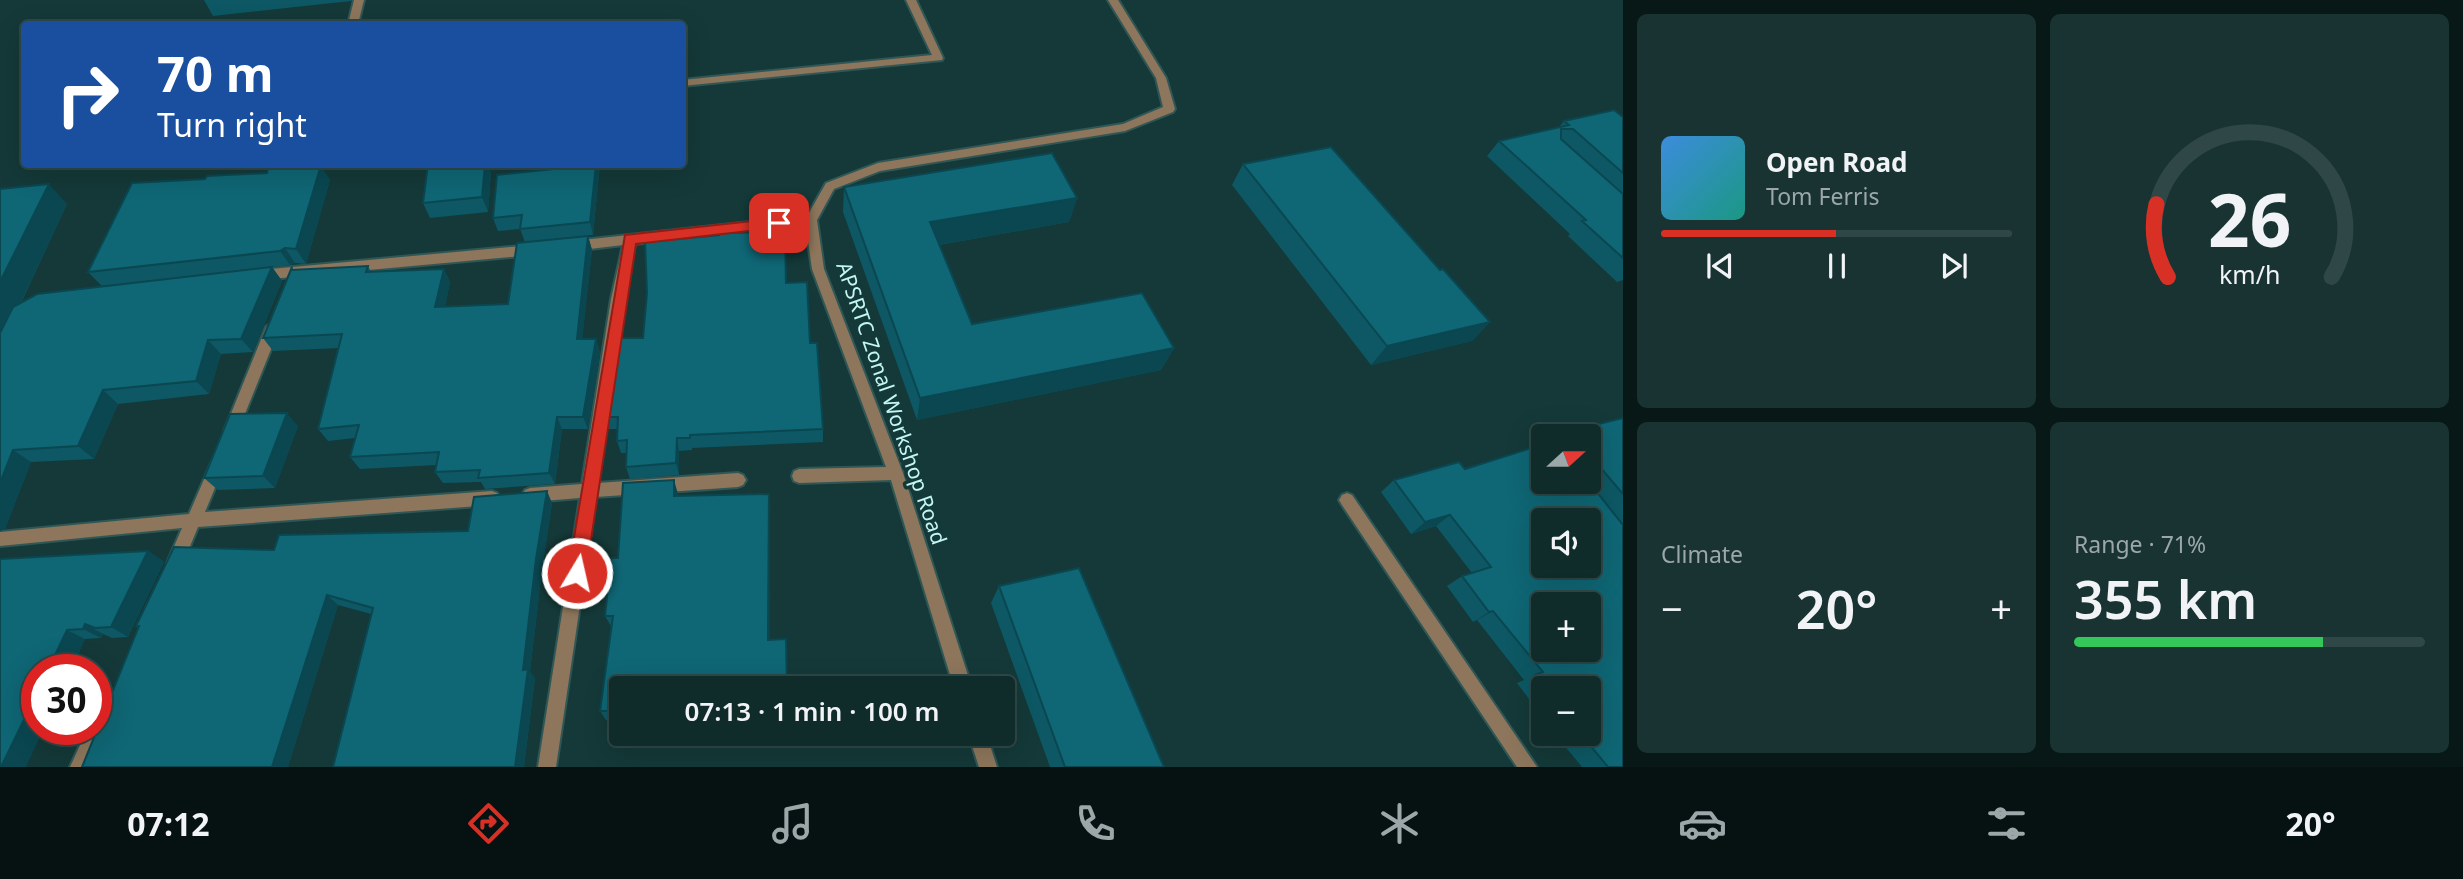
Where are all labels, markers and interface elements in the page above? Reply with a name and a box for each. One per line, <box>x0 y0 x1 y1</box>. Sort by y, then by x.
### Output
text: 70 m <box>157 40 274 106</box>
icon: right <box>42 49 133 140</box>
text: Turn right <box>157 103 307 146</box>
text: Open Road <box>1766 144 1908 180</box>
text: 26 <box>2208 169 2291 268</box>
text: Tom Ferris <box>1766 180 1879 212</box>
pin <box>749 193 809 253</box>
icon: arrive <box>760 204 798 242</box>
icon: previous <box>1701 247 1739 285</box>
icon: pause <box>1818 247 1856 285</box>
icon: next <box>1935 247 1973 285</box>
text: km/h <box>2219 257 2280 291</box>
street label: APSRTC Zonal Workshop Road <box>830 258 954 548</box>
north arrow <box>1531 424 1601 494</box>
map controls <box>1531 424 1601 746</box>
button: sound <box>1531 508 1601 578</box>
text: Range · 71% <box>2074 528 2206 560</box>
position arrow <box>540 536 614 610</box>
text: Climate <box>1661 538 1743 570</box>
text: 355 km <box>2074 563 2257 634</box>
text: 20° <box>1796 573 1877 644</box>
text: − <box>1661 582 1683 634</box>
text: + <box>1990 582 2012 634</box>
button: + <box>1531 592 1601 662</box>
speed limit sign: 30 <box>21 654 112 745</box>
button: − <box>1531 676 1601 746</box>
text: 07:13 · 1 min · 100 m <box>685 693 939 729</box>
icon: directions <box>464 799 513 848</box>
icon: music <box>768 799 817 848</box>
icon: phone <box>1071 799 1120 848</box>
icon: climate <box>1375 799 1424 848</box>
icon: car <box>1678 799 1727 848</box>
icon: filters <box>1982 799 2031 848</box>
text: 07:12 <box>127 802 210 845</box>
text: 20° <box>2285 802 2336 845</box>

